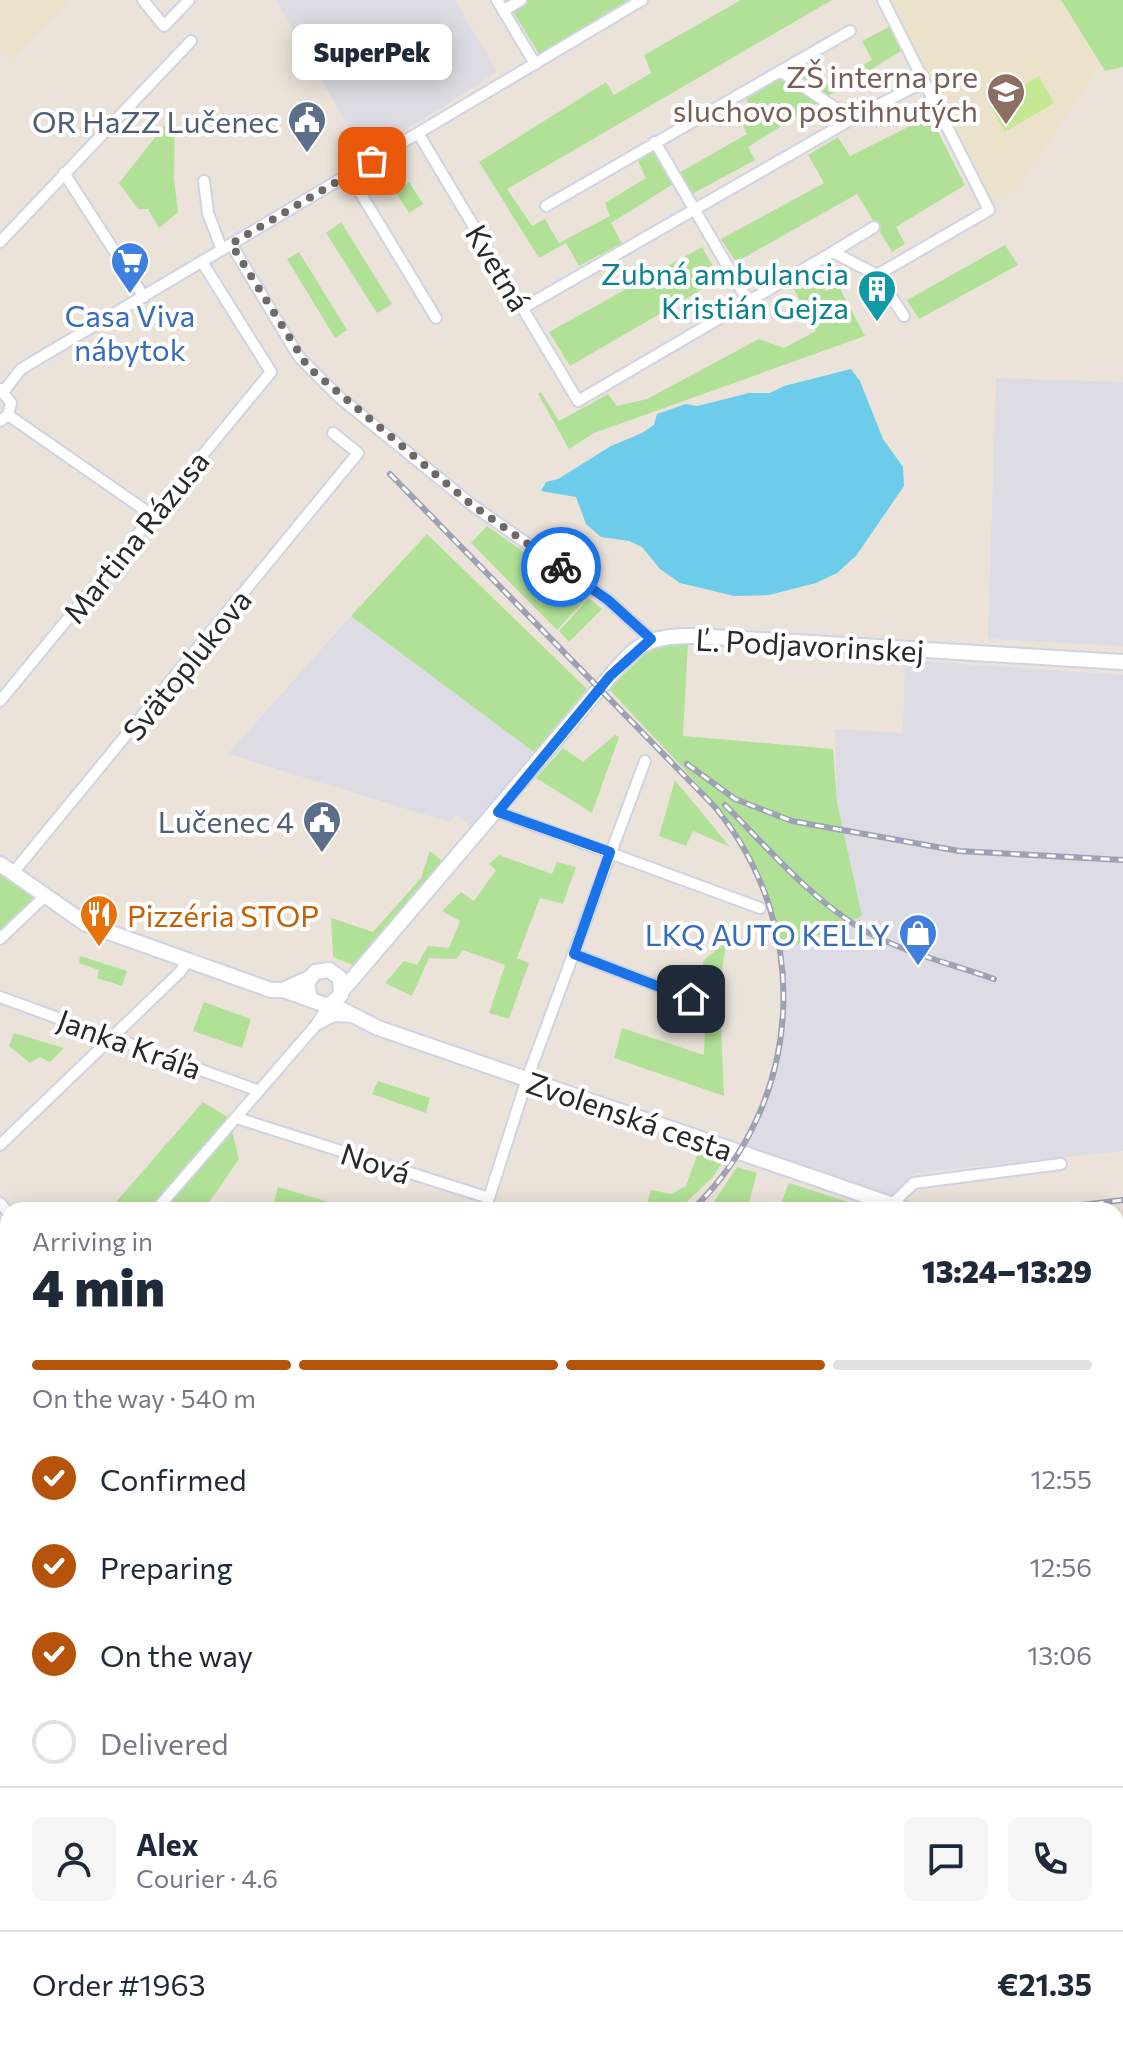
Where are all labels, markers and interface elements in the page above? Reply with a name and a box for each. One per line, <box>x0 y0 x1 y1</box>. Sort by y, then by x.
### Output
callout: SuperPek <box>292 25 452 81</box>
text: SuperPek <box>314 36 430 67</box>
place label: ZŠ interna pre sluchovo postihnutých <box>673 57 978 128</box>
school or university icon: ZŠ interna pre sluchovo postihnutých <box>985 71 1027 126</box>
public building icon: OR HaZZ Lučenec <box>286 99 328 154</box>
place label: OR HaZZ Lučenec <box>32 102 279 139</box>
pin <box>338 127 406 195</box>
icon: bag <box>350 139 394 183</box>
street label: Kvetná <box>459 217 539 317</box>
supermarket icon: Casa Viva nábytok <box>109 240 151 295</box>
place label: Zubná ambulancia Kristián Gejza <box>601 254 849 325</box>
building icon: Zubná ambulancia Kristián Gejza <box>856 268 898 323</box>
place label: Casa Viva nábytok <box>65 296 195 367</box>
street label: Martina Rázusa <box>54 442 216 630</box>
courier <box>521 527 601 607</box>
icon: bike <box>539 545 583 589</box>
street label: Svätoplukova <box>114 581 258 747</box>
street label: Ľ. Podjavorinskej <box>695 620 925 668</box>
public building icon: Lučenec 4 <box>301 799 343 854</box>
place label: Lučenec 4 <box>158 802 294 839</box>
restaurant icon: Pizzéria STOP <box>78 893 120 948</box>
place label: Pizzéria STOP <box>127 896 319 933</box>
shop icon: LKQ AUTO KELLY <box>897 912 939 967</box>
place label: LKQ AUTO KELLY <box>645 915 890 952</box>
pin <box>657 965 725 1033</box>
icon: home <box>669 977 713 1021</box>
street label: Janka Kráľa <box>53 1000 207 1086</box>
street label: Zvolenská cesta <box>522 1062 738 1168</box>
street label: Nová <box>337 1133 415 1191</box>
text: Arriving in <box>32 1225 153 1256</box>
text: 13:24–13:29 <box>922 1252 1092 1289</box>
text: 4 min <box>32 1254 165 1318</box>
text: On the way · 540 m <box>32 1382 256 1413</box>
icon: check <box>32 1456 76 1500</box>
text: Confirmed <box>100 1460 247 1497</box>
text: 12:55 <box>1030 1463 1092 1494</box>
icon: check <box>32 1544 76 1588</box>
text: Preparing <box>100 1548 233 1585</box>
text: 12:56 <box>1030 1551 1092 1582</box>
icon: check <box>32 1632 76 1676</box>
text: On the way <box>100 1636 253 1673</box>
text: 13:06 <box>1027 1639 1092 1670</box>
text: Delivered <box>100 1724 229 1761</box>
button: person <box>32 1817 116 1901</box>
button: chat <box>904 1817 988 1901</box>
button: phone <box>1008 1817 1092 1901</box>
text: Alex <box>136 1825 199 1862</box>
text: Courier · 4.6 <box>136 1862 278 1893</box>
text: Order #1963 <box>32 1965 206 2002</box>
text: €21.35 <box>997 1965 1092 2002</box>

